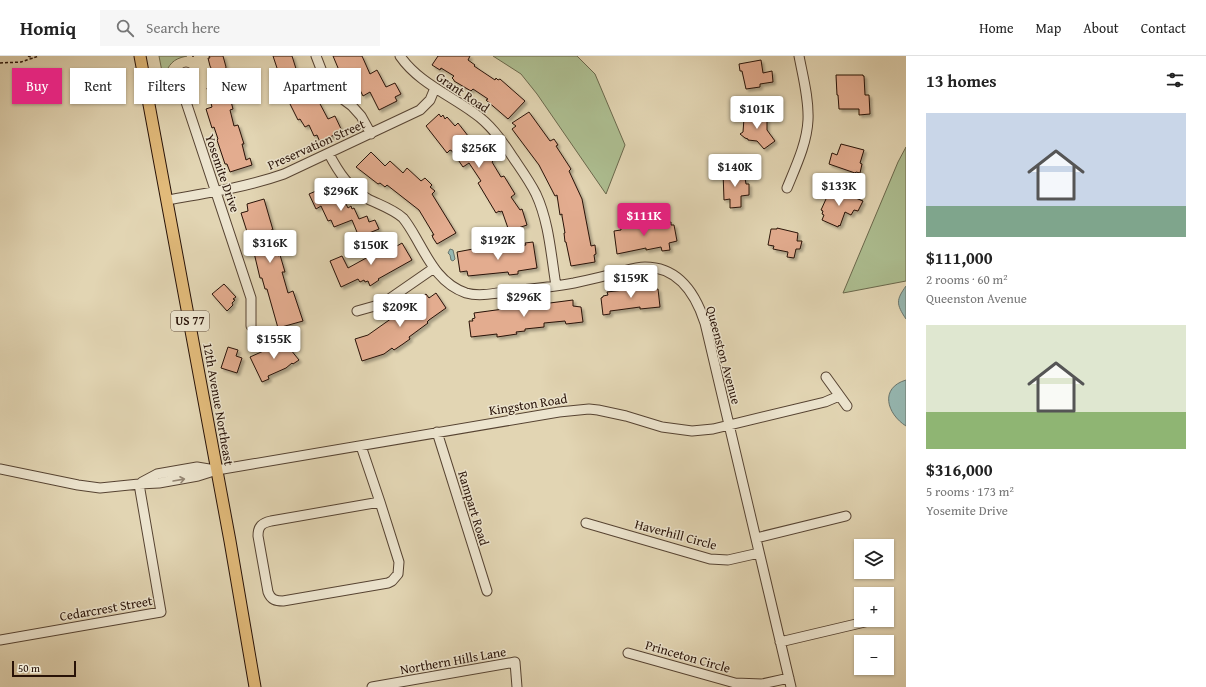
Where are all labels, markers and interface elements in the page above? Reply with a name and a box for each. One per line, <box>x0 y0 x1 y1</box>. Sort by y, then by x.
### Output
search box <box>100 10 380 46</box>
text: Homiq <box>20 14 76 42</box>
icon: search <box>114 17 136 39</box>
text: Search here <box>146 17 220 38</box>
text: Home <box>979 18 1014 38</box>
text: Map <box>1036 18 1061 38</box>
text: About <box>1083 18 1119 38</box>
text: Contact <box>1141 18 1186 38</box>
street label: Grant Road <box>432 67 493 117</box>
chip: Buy <box>12 68 62 104</box>
chip: Rent <box>70 68 126 104</box>
chip: Filters <box>134 68 199 104</box>
chip: New <box>207 68 261 104</box>
chip: Apartment <box>269 68 361 104</box>
text: 13 homes <box>926 68 997 93</box>
icon: filters <box>1164 69 1186 91</box>
pin: $101K <box>729 96 785 130</box>
text: $101K <box>739 99 775 118</box>
street label: Preservation Street <box>264 114 368 175</box>
street label: Yosemite Drive <box>200 131 245 215</box>
pin: $256K <box>451 135 507 169</box>
text: $256K <box>461 138 497 157</box>
icon: home <box>1020 139 1092 211</box>
pin: $140K <box>707 154 763 188</box>
text: $140K <box>717 157 753 176</box>
pin: $133K <box>811 173 867 207</box>
text: $133K <box>821 176 857 195</box>
pin: $296K <box>313 178 369 212</box>
text: $296K <box>323 181 359 200</box>
pin: $111K <box>616 203 672 237</box>
text: $111K <box>626 206 662 225</box>
pin: $192K <box>470 227 526 261</box>
pin: $316K <box>242 230 298 264</box>
text: $192K <box>480 230 516 249</box>
pin: $150K <box>343 232 399 266</box>
text: $316K <box>252 233 288 252</box>
text: $150K <box>353 235 389 254</box>
text: $111,000 <box>926 245 992 270</box>
pin: $159K <box>603 265 659 299</box>
text: $159K <box>613 268 649 287</box>
text: 2 rooms · 60 m² <box>926 270 1008 289</box>
pin: $296K <box>496 284 552 318</box>
text: $296K <box>506 287 542 306</box>
text: Queenston Avenue <box>926 289 1027 308</box>
pin: $209K <box>372 294 428 328</box>
text: $209K <box>382 297 418 316</box>
street label: Queenston Avenue <box>701 304 746 406</box>
road number: US 77 <box>171 311 209 331</box>
pin: $155K <box>246 326 302 360</box>
text: $155K <box>256 329 292 348</box>
street label: 12th Avenue Northeast <box>198 341 239 467</box>
icon: home <box>1020 351 1092 423</box>
street label: Kingston Road <box>488 389 569 420</box>
text: $316,000 <box>926 457 992 482</box>
street label: Rampart Road <box>453 468 494 548</box>
one-way arrow <box>172 476 185 484</box>
text: 5 rooms · 173 m² <box>926 482 1014 501</box>
text: Yosemite Drive <box>926 501 1008 520</box>
street label: Haverhill Circle <box>633 514 719 555</box>
map controls <box>854 539 894 675</box>
button: layers <box>854 539 894 579</box>
button: + <box>854 587 894 627</box>
street label: Cedarcrest Street <box>58 591 154 626</box>
street label: Princeton Circle <box>643 635 733 678</box>
button: − <box>854 635 894 675</box>
street label: Northern Hills Lane <box>399 642 508 679</box>
scale bar <box>12 659 76 678</box>
text: 50 m <box>18 660 40 676</box>

